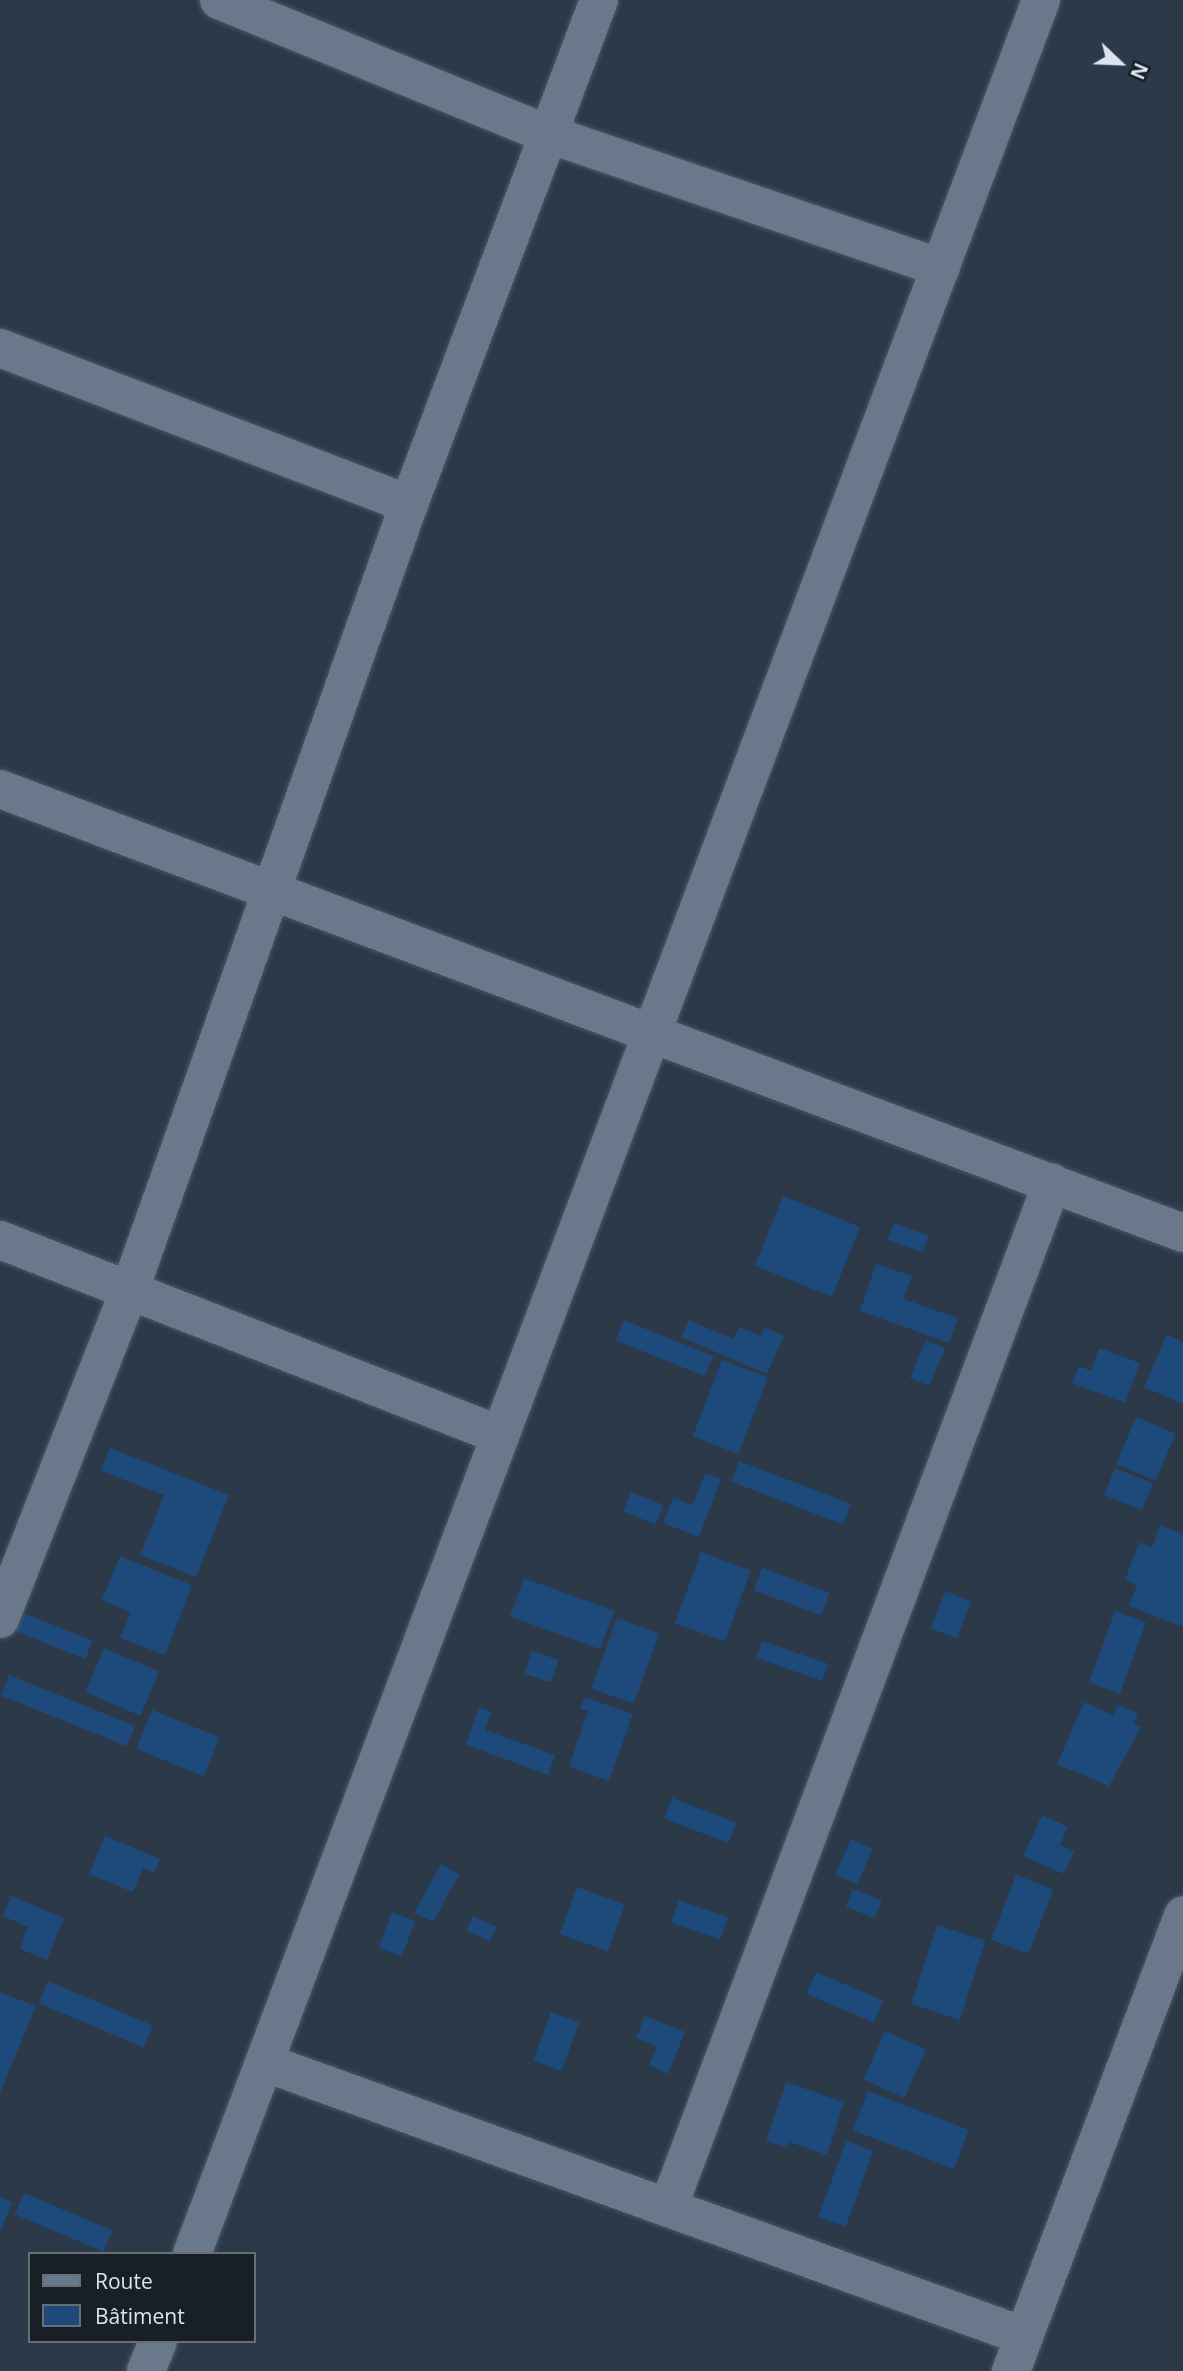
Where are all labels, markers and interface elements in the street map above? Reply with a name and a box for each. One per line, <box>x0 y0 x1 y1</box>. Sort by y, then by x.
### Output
north arrow <box>1085 28 1155 98</box>
text: N <box>1124 59 1154 83</box>
legend <box>28 2252 256 2343</box>
text: Route <box>95 2267 153 2295</box>
text: Bâtiment <box>95 2302 185 2330</box>

